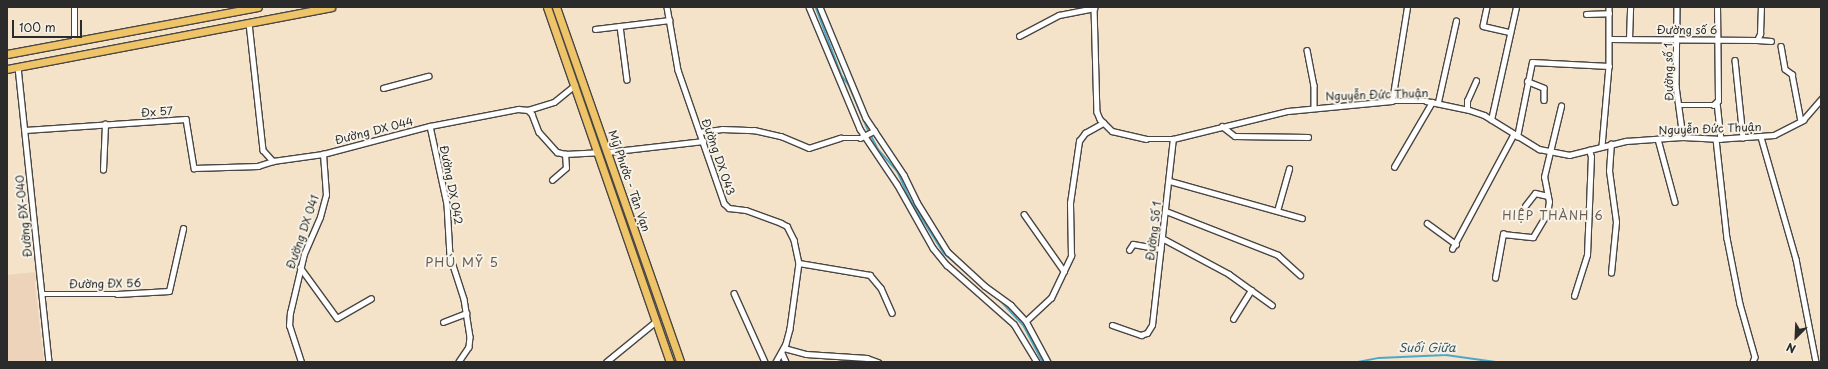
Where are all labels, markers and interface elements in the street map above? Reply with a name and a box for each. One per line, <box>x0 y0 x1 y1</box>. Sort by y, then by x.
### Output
scale bar <box>14 12 84 38</box>
text: 100 m <box>19 18 56 36</box>
street label: Đường số 6 <box>1657 23 1717 37</box>
street label: Đường số 1 <box>1662 43 1676 101</box>
street label: Nguyễn Đức Thuận <box>1325 87 1429 103</box>
street label: Đx 57 <box>141 104 173 120</box>
street label: Đường DX 044 <box>333 115 415 147</box>
street label: Đường DX 043 <box>699 117 737 197</box>
street label: Nguyễn Đức Thuận <box>1658 121 1762 137</box>
street label: Mỹ Phước - Tân Vạn <box>605 128 653 234</box>
street label: Đường DX 042 <box>437 144 465 226</box>
street label: Đường ĐX-040 <box>13 174 35 258</box>
street label: Đường DX 041 <box>284 193 322 271</box>
street label: Đường Số 1 <box>1144 200 1164 262</box>
district label: HIỆP THÀNH 6 <box>1502 209 1604 223</box>
district label: PHÚ MỸ 5 <box>425 254 499 270</box>
street label: Đường ĐX 56 <box>69 277 141 291</box>
north arrow <box>1776 317 1816 357</box>
text: N <box>1783 339 1798 358</box>
water label: Suối Giữa <box>1398 341 1456 355</box>

